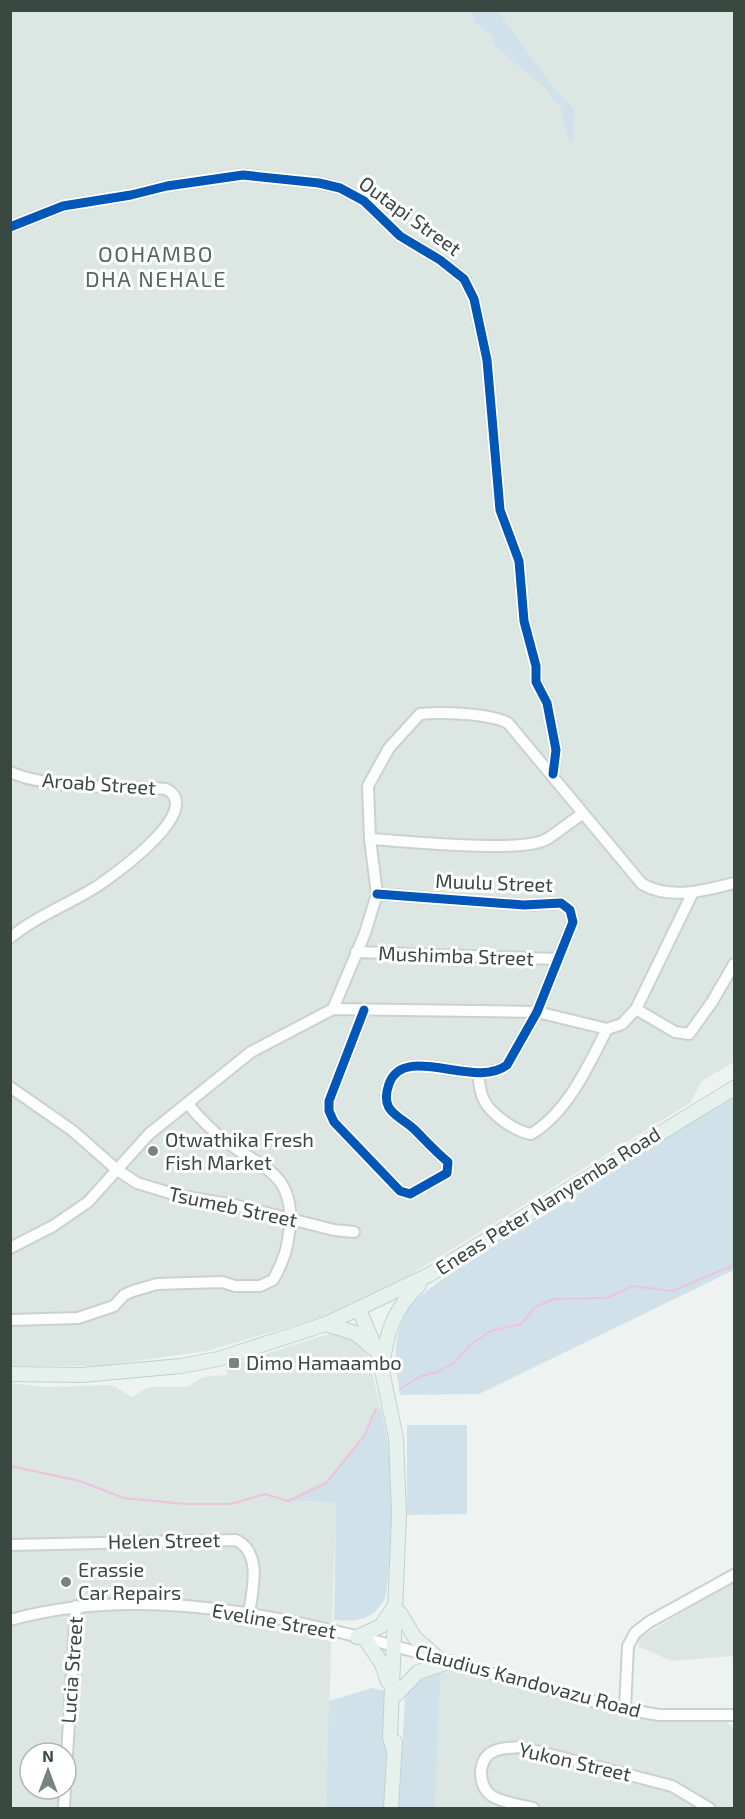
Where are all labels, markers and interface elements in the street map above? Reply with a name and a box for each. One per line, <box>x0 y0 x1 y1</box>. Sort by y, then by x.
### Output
street label: Outapi Street <box>355 170 466 260</box>
district label: OOHAMBO DHA NEHALE <box>85 240 227 291</box>
street label: Aroab Street <box>41 767 157 799</box>
street label: Muulu Street <box>435 868 554 896</box>
street label: Mushimba Street <box>378 940 535 970</box>
street label: Eneas Peter Nanyemba Road <box>431 1121 664 1279</box>
place label: Otwathika Fresh Fish Market <box>165 1127 314 1174</box>
marker: Otwathika Fresh Fish Market <box>146 1144 160 1158</box>
street label: Tsumeb Street <box>167 1181 300 1231</box>
place label: Dimo Hamaambo <box>246 1350 402 1374</box>
marker: Dimo Hamaambo <box>227 1356 241 1370</box>
street label: Helen Street <box>108 1527 221 1553</box>
place label: Erassie Car Repairs <box>78 1557 181 1604</box>
marker: Erassie Car Repairs <box>59 1575 73 1589</box>
street label: Eveline Street <box>210 1597 339 1643</box>
street label: Lucia Street <box>55 1615 87 1724</box>
street label: Claudius Kandovazu Road <box>413 1638 644 1722</box>
street label: Yukon Street <box>517 1736 634 1786</box>
north arrow <box>18 1741 78 1801</box>
text: N <box>42 1746 54 1765</box>

